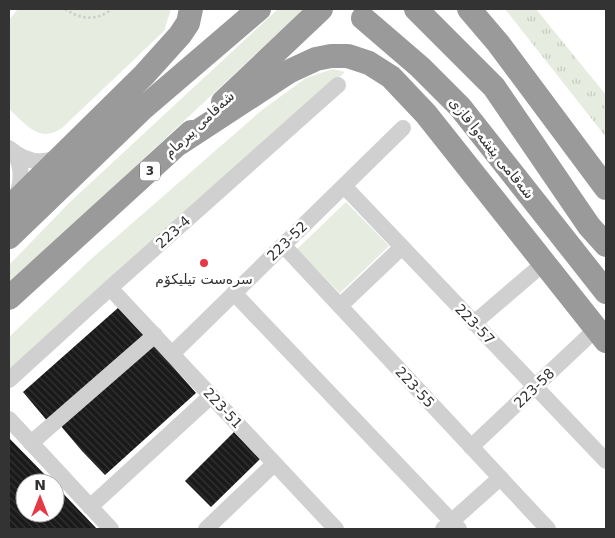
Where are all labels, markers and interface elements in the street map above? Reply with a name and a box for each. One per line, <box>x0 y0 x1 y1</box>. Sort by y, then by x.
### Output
street label: شەقامی پیرمام <box>161 87 238 161</box>
street label: شەقامی پێشەوا قازی <box>445 94 538 203</box>
road number: 3 <box>140 162 160 180</box>
street label: 223-4 <box>153 212 194 252</box>
street label: 223-52 <box>264 218 310 264</box>
marker: سره‌ست تیلیکۆم <box>198 257 210 269</box>
place label: سره‌ست تیلیکۆم <box>155 271 253 288</box>
street label: 223-57 <box>452 301 498 347</box>
street label: 223-55 <box>392 363 438 411</box>
street label: 223-58 <box>511 365 557 411</box>
street label: 223-51 <box>200 384 246 432</box>
north arrow <box>15 473 65 523</box>
text: N <box>34 477 46 493</box>

